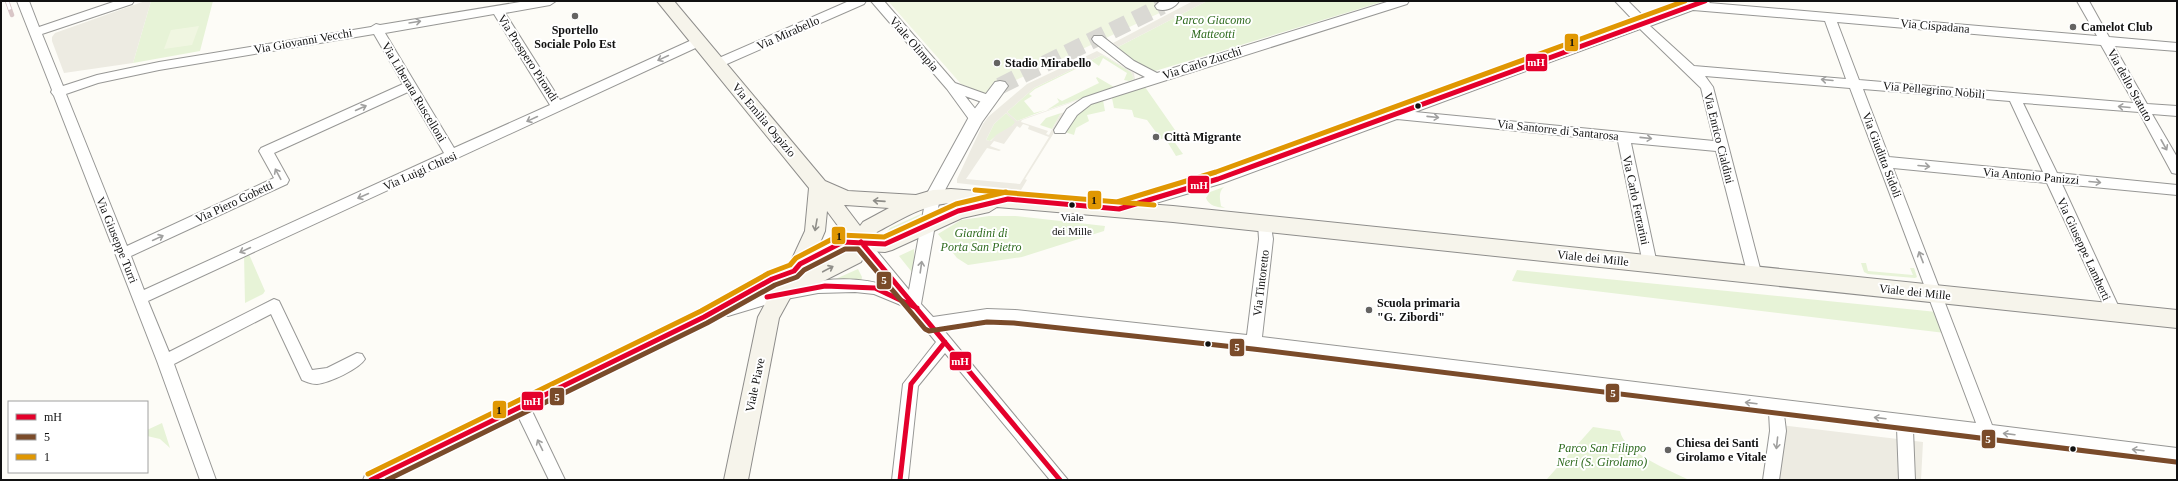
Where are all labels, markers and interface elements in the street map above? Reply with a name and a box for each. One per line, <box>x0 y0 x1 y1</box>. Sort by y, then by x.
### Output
marker: Sportello Sociale Polo Est <box>570 11 580 21</box>
street label: Via Prospero Pirondi <box>495 12 562 105</box>
street label: Via Mirabello <box>755 13 821 53</box>
park label: Parco Giacomo Matteotti <box>1174 13 1251 41</box>
street label: Viale Olimpia <box>887 14 942 75</box>
street label: Via Cispadana <box>1900 16 1971 36</box>
one-way arrow <box>408 18 421 26</box>
place label: Camelot Club <box>2081 20 2153 34</box>
marker: Camelot Club <box>2068 22 2078 32</box>
place label: Sportello Sociale Polo Est <box>534 23 616 51</box>
street label: Via Giovanni Vecchi <box>253 25 354 57</box>
line badge: 1 <box>1564 33 1579 52</box>
text: 1 <box>1569 36 1575 48</box>
street label: Via Liberata Ruscelloni <box>379 40 450 145</box>
street label: Via Carlo Zucchi <box>1161 43 1244 82</box>
street label: Via dello Statuto <box>2104 46 2156 124</box>
line badge: mH <box>1525 53 1548 72</box>
one-way arrow <box>657 55 669 62</box>
place label: Stadio Mirabello <box>1005 56 1091 70</box>
text: mH <box>1527 56 1545 68</box>
marker: Stadio Mirabello <box>992 58 1002 68</box>
one-way arrow <box>1821 77 1834 84</box>
street label: Via Pellegrino Nobili <box>1882 79 1986 102</box>
street label: Via Emilia Ospizio <box>729 80 799 160</box>
street label: Via Enrico Cialdini <box>1701 91 1737 186</box>
unlabelled marker <box>1413 101 1423 111</box>
one-way arrow <box>2118 103 2131 110</box>
one-way arrow <box>354 104 366 111</box>
street label: Via Giuditta Sidoli <box>1859 110 1905 200</box>
one-way arrow <box>1426 114 1439 121</box>
one-way arrow <box>526 116 538 123</box>
street label: Via Santorre di Santarosa <box>1496 117 1620 143</box>
place label: Città Migrante <box>1164 130 1242 144</box>
marker: Città Migrante <box>1151 132 1161 142</box>
one-way arrow <box>1639 135 1652 142</box>
one-way arrow <box>2160 139 2168 151</box>
street label: Via Luigi Chiesi <box>381 148 460 194</box>
street label: Via Carlo Ferrarini <box>1620 154 1652 247</box>
one-way arrow <box>1917 162 1930 170</box>
street label: Via Antonio Panizzi <box>1982 165 2080 187</box>
one-way arrow <box>274 168 282 180</box>
line badge: mH <box>1187 175 1210 194</box>
street label: Via Piero Gobetti <box>193 178 276 226</box>
text: mH <box>1190 179 1208 191</box>
one-way arrow <box>2088 179 2101 186</box>
line badge: 1 <box>1087 190 1102 210</box>
one-way arrow <box>357 193 369 201</box>
text: 1 <box>1091 194 1097 206</box>
street label: Via Giuseppe Turri <box>93 195 141 286</box>
street label: Via Giuseppe Lamberti <box>2054 195 2114 303</box>
one-way arrow <box>873 197 886 204</box>
marker: Viale dei Mille <box>1067 200 1077 210</box>
place label: Viale dei Mille <box>1052 211 1092 237</box>
one-way arrow <box>812 218 820 231</box>
line badge: 1 <box>831 226 846 245</box>
park label: Giardini di Porta San Pietro <box>940 226 1021 254</box>
text: 1 <box>836 230 842 242</box>
one-way arrow <box>151 234 163 241</box>
one-way arrow <box>239 247 251 254</box>
street label: Viale dei Mille <box>1556 247 1630 269</box>
street label: Via Tintoretto <box>1250 249 1272 317</box>
one-way arrow <box>1917 252 1925 264</box>
one-way arrow <box>917 261 925 274</box>
one-way arrow <box>822 265 834 272</box>
line badge: 5 <box>876 271 892 290</box>
text: 5 <box>881 274 887 286</box>
street label: Viale dei Mille <box>1878 281 1952 303</box>
place label: Scuola primaria "G. Zibordi" <box>1377 296 1460 324</box>
marker: Scuola primaria "G. Zibordi" <box>1364 305 1374 315</box>
line badge: 5 <box>1229 338 1245 357</box>
unlabelled marker <box>1203 339 1213 349</box>
text: 5 <box>1234 341 1240 353</box>
line badge: mH <box>949 351 972 371</box>
text: mH <box>951 355 969 367</box>
street label: Viale Piave <box>742 357 768 413</box>
line badge: 5 <box>1605 383 1620 403</box>
line badge: 5 <box>549 387 565 406</box>
text: 5 <box>1610 387 1616 399</box>
line badge: mH <box>521 391 544 411</box>
text: 5 <box>554 391 560 403</box>
text: mH <box>523 395 541 407</box>
one-way arrow <box>1745 399 1758 406</box>
line badge: 1 <box>492 400 507 419</box>
legend <box>8 401 148 473</box>
text: 1 <box>496 404 502 416</box>
text: mH <box>44 410 62 424</box>
one-way arrow <box>1874 415 1887 422</box>
line badge: 5 <box>1981 429 1996 449</box>
text: 5 <box>44 430 50 444</box>
one-way arrow <box>2003 430 2016 438</box>
text: 5 <box>1985 433 1991 445</box>
place label: Chiesa dei Santi Girolamo e Vitale <box>1676 436 1767 464</box>
one-way arrow <box>1773 436 1781 449</box>
one-way arrow <box>536 439 543 451</box>
park label: Parco San Filippo Neri (S. Girolamo) <box>1556 441 1647 469</box>
unlabelled marker <box>2068 444 2078 454</box>
marker: Chiesa dei Santi Girolamo e Vitale <box>1663 445 1673 455</box>
one-way arrow <box>2132 446 2145 454</box>
text: 1 <box>44 450 50 464</box>

